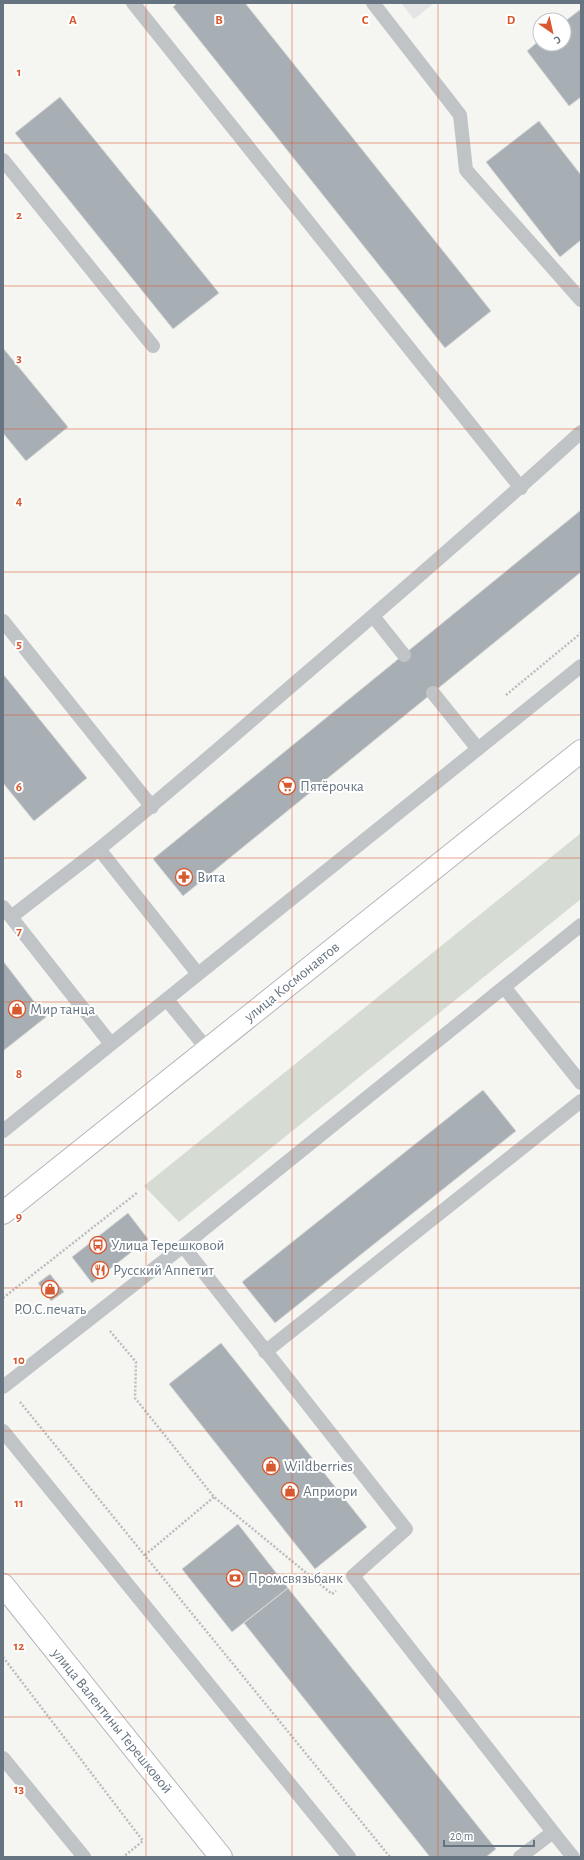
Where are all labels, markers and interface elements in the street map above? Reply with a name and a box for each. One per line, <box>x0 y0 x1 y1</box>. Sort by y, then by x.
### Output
north arrow <box>532 12 572 52</box>
text: A <box>69 14 77 27</box>
text: B <box>215 14 223 27</box>
text: C <box>362 14 369 27</box>
text: D <box>507 14 516 27</box>
text: С <box>552 34 563 46</box>
text: 1 <box>17 66 21 79</box>
text: 2 <box>16 209 22 222</box>
text: 3 <box>16 352 22 365</box>
text: 4 <box>16 495 23 508</box>
text: 5 <box>16 638 22 651</box>
supermarket icon: Пятёрочка <box>277 776 297 796</box>
place label: Пятёрочка <box>300 779 364 794</box>
text: 6 <box>16 781 22 794</box>
pharmacy icon: Вита <box>174 867 194 887</box>
place label: Вита <box>197 870 225 885</box>
text: 7 <box>16 925 22 938</box>
street label: улица Космонавтов <box>241 939 342 1025</box>
shop icon: Мир танца <box>7 999 27 1019</box>
place label: Мир танца <box>30 1002 95 1017</box>
text: 8 <box>16 1068 22 1081</box>
text: 9 <box>16 1211 22 1224</box>
bus stop icon: Улица Терешковой <box>88 1235 108 1255</box>
place label: Улица Терешковой <box>111 1238 224 1253</box>
restaurant icon: Русский Аппетит <box>90 1260 110 1280</box>
place label: Русский Аппетит <box>113 1263 215 1278</box>
shop icon: Р.О.С.печать <box>40 1279 60 1299</box>
place label: Р.О.С.печать <box>14 1302 87 1317</box>
text: 10 <box>13 1354 25 1367</box>
shop icon: Wildberries <box>261 1456 281 1476</box>
place label: Wildberries <box>284 1459 353 1474</box>
shop icon: Априори <box>280 1481 300 1501</box>
place label: Априори <box>303 1484 358 1499</box>
text: 11 <box>14 1497 24 1510</box>
bank icon: Промсвязьбанк <box>225 1568 245 1588</box>
place label: Промсвязьбанк <box>248 1571 343 1586</box>
text: 12 <box>14 1640 24 1653</box>
street label: улица Валентины Терешковой <box>48 1645 175 1796</box>
text: 13 <box>14 1783 25 1796</box>
scale bar <box>444 1822 534 1848</box>
text: 20 m <box>450 1830 473 1842</box>

